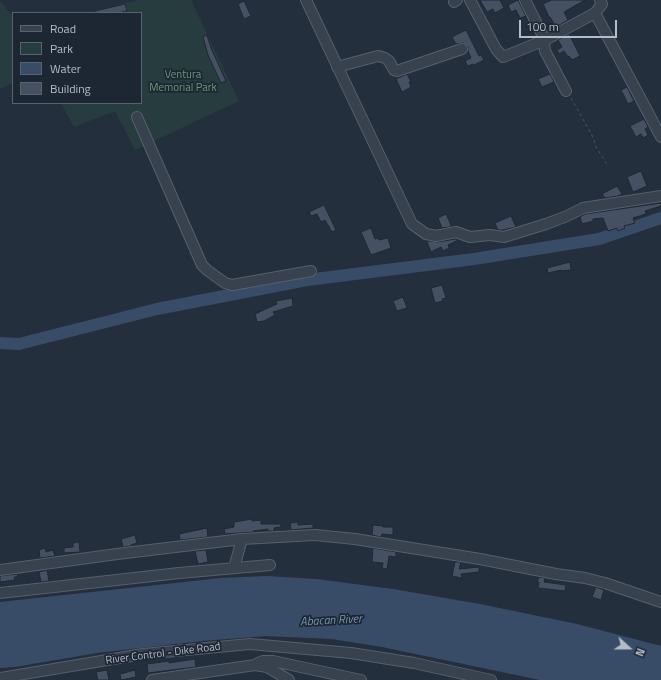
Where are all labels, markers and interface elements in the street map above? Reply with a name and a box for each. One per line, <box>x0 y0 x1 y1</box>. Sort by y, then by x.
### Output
legend <box>12 12 142 104</box>
scale bar <box>521 12 619 38</box>
text: 100 m <box>526 17 559 36</box>
text: Road <box>50 19 76 38</box>
text: Park <box>50 39 73 58</box>
text: Water <box>50 59 81 78</box>
park label: Ventura Memorial Park <box>149 68 217 94</box>
text: Building <box>50 79 91 98</box>
water label: Abacan River <box>300 612 362 630</box>
north arrow <box>609 628 649 668</box>
street label: River Control - Dike Road <box>105 640 221 668</box>
text: N <box>631 646 649 659</box>

